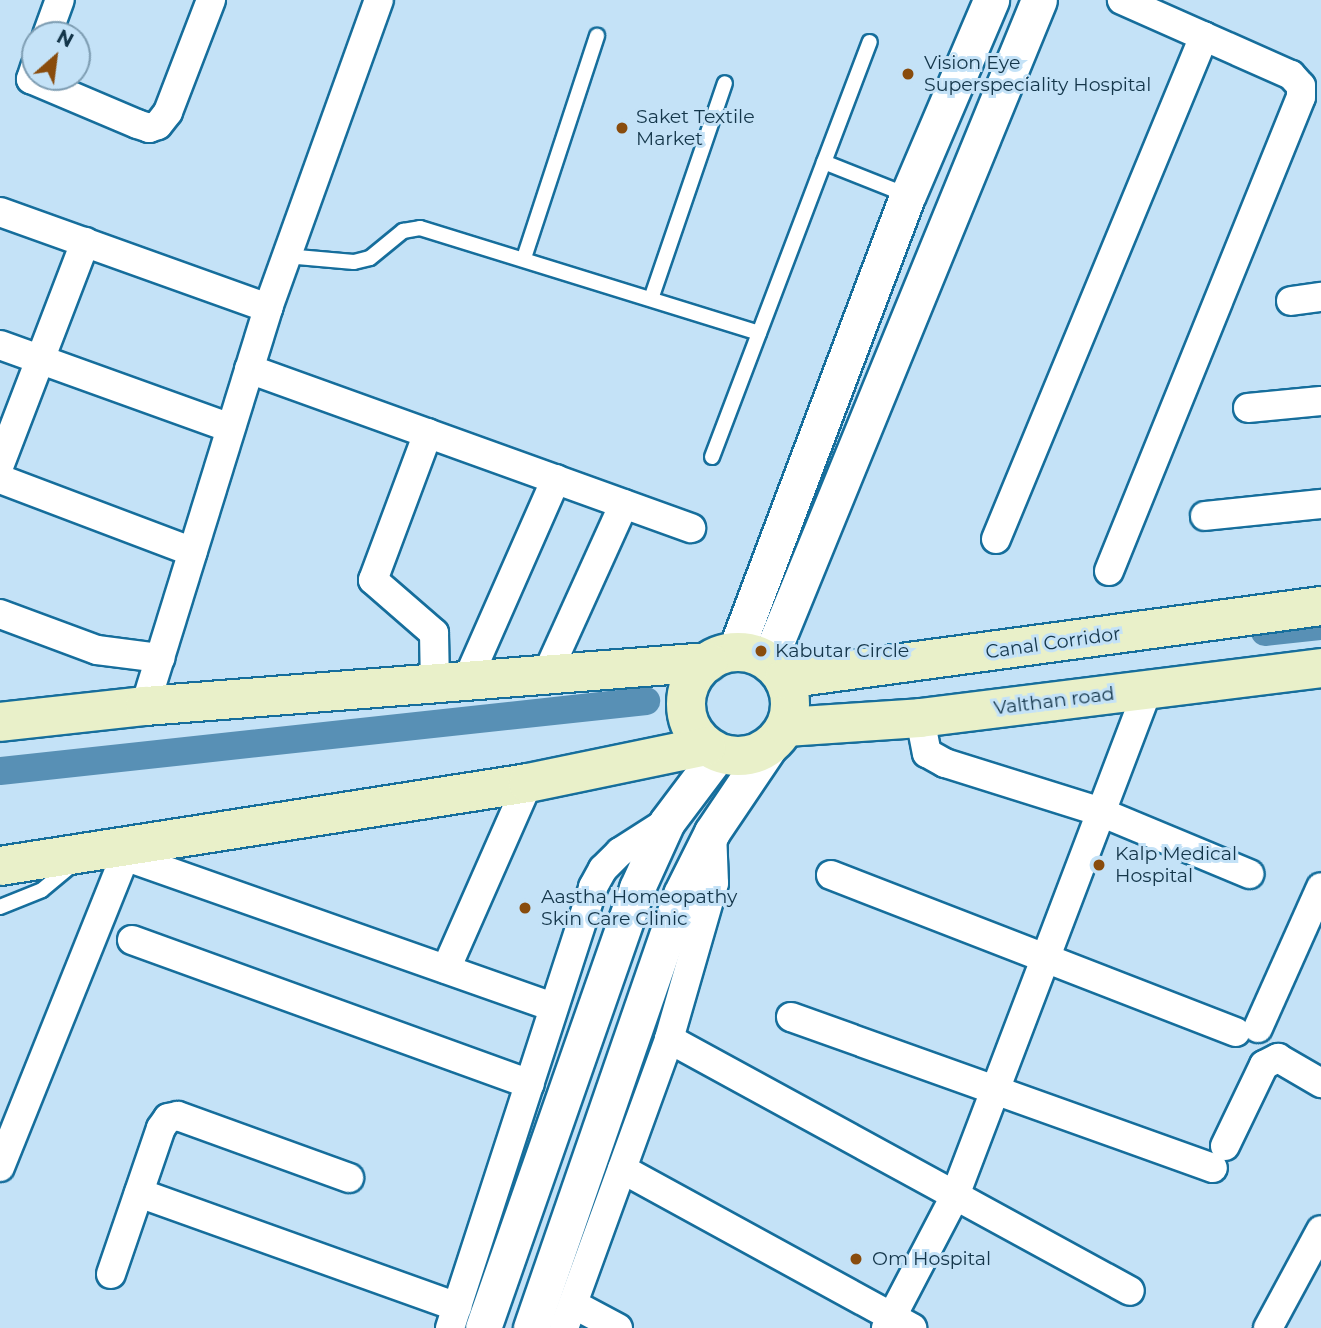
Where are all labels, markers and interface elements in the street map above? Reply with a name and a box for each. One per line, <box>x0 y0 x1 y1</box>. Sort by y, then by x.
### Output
north arrow <box>21 21 91 91</box>
text: N <box>53 25 77 53</box>
place label: Vision Eye Superspeciality Hospital <box>924 52 1151 96</box>
marker: Vision Eye Superspeciality Hospital <box>898 64 918 84</box>
place label: Saket Textile Market <box>636 106 755 150</box>
marker: Saket Textile Market <box>614 120 630 136</box>
street label: Canal Corridor <box>984 622 1122 664</box>
place label: Kabutar Circle <box>775 640 909 662</box>
marker: Kabutar Circle <box>753 643 769 659</box>
street label: Valthan road <box>992 682 1116 720</box>
place label: Kalp Medical Hospital <box>1115 843 1237 887</box>
marker: Kalp Medical Hospital <box>1089 855 1109 875</box>
place label: Aastha Homeopathy Skin Care Clinic <box>541 886 737 930</box>
marker: Aastha Homeopathy Skin Care Clinic <box>515 898 535 918</box>
place label: Om Hospital <box>872 1248 991 1270</box>
marker: Om Hospital <box>846 1249 866 1269</box>

